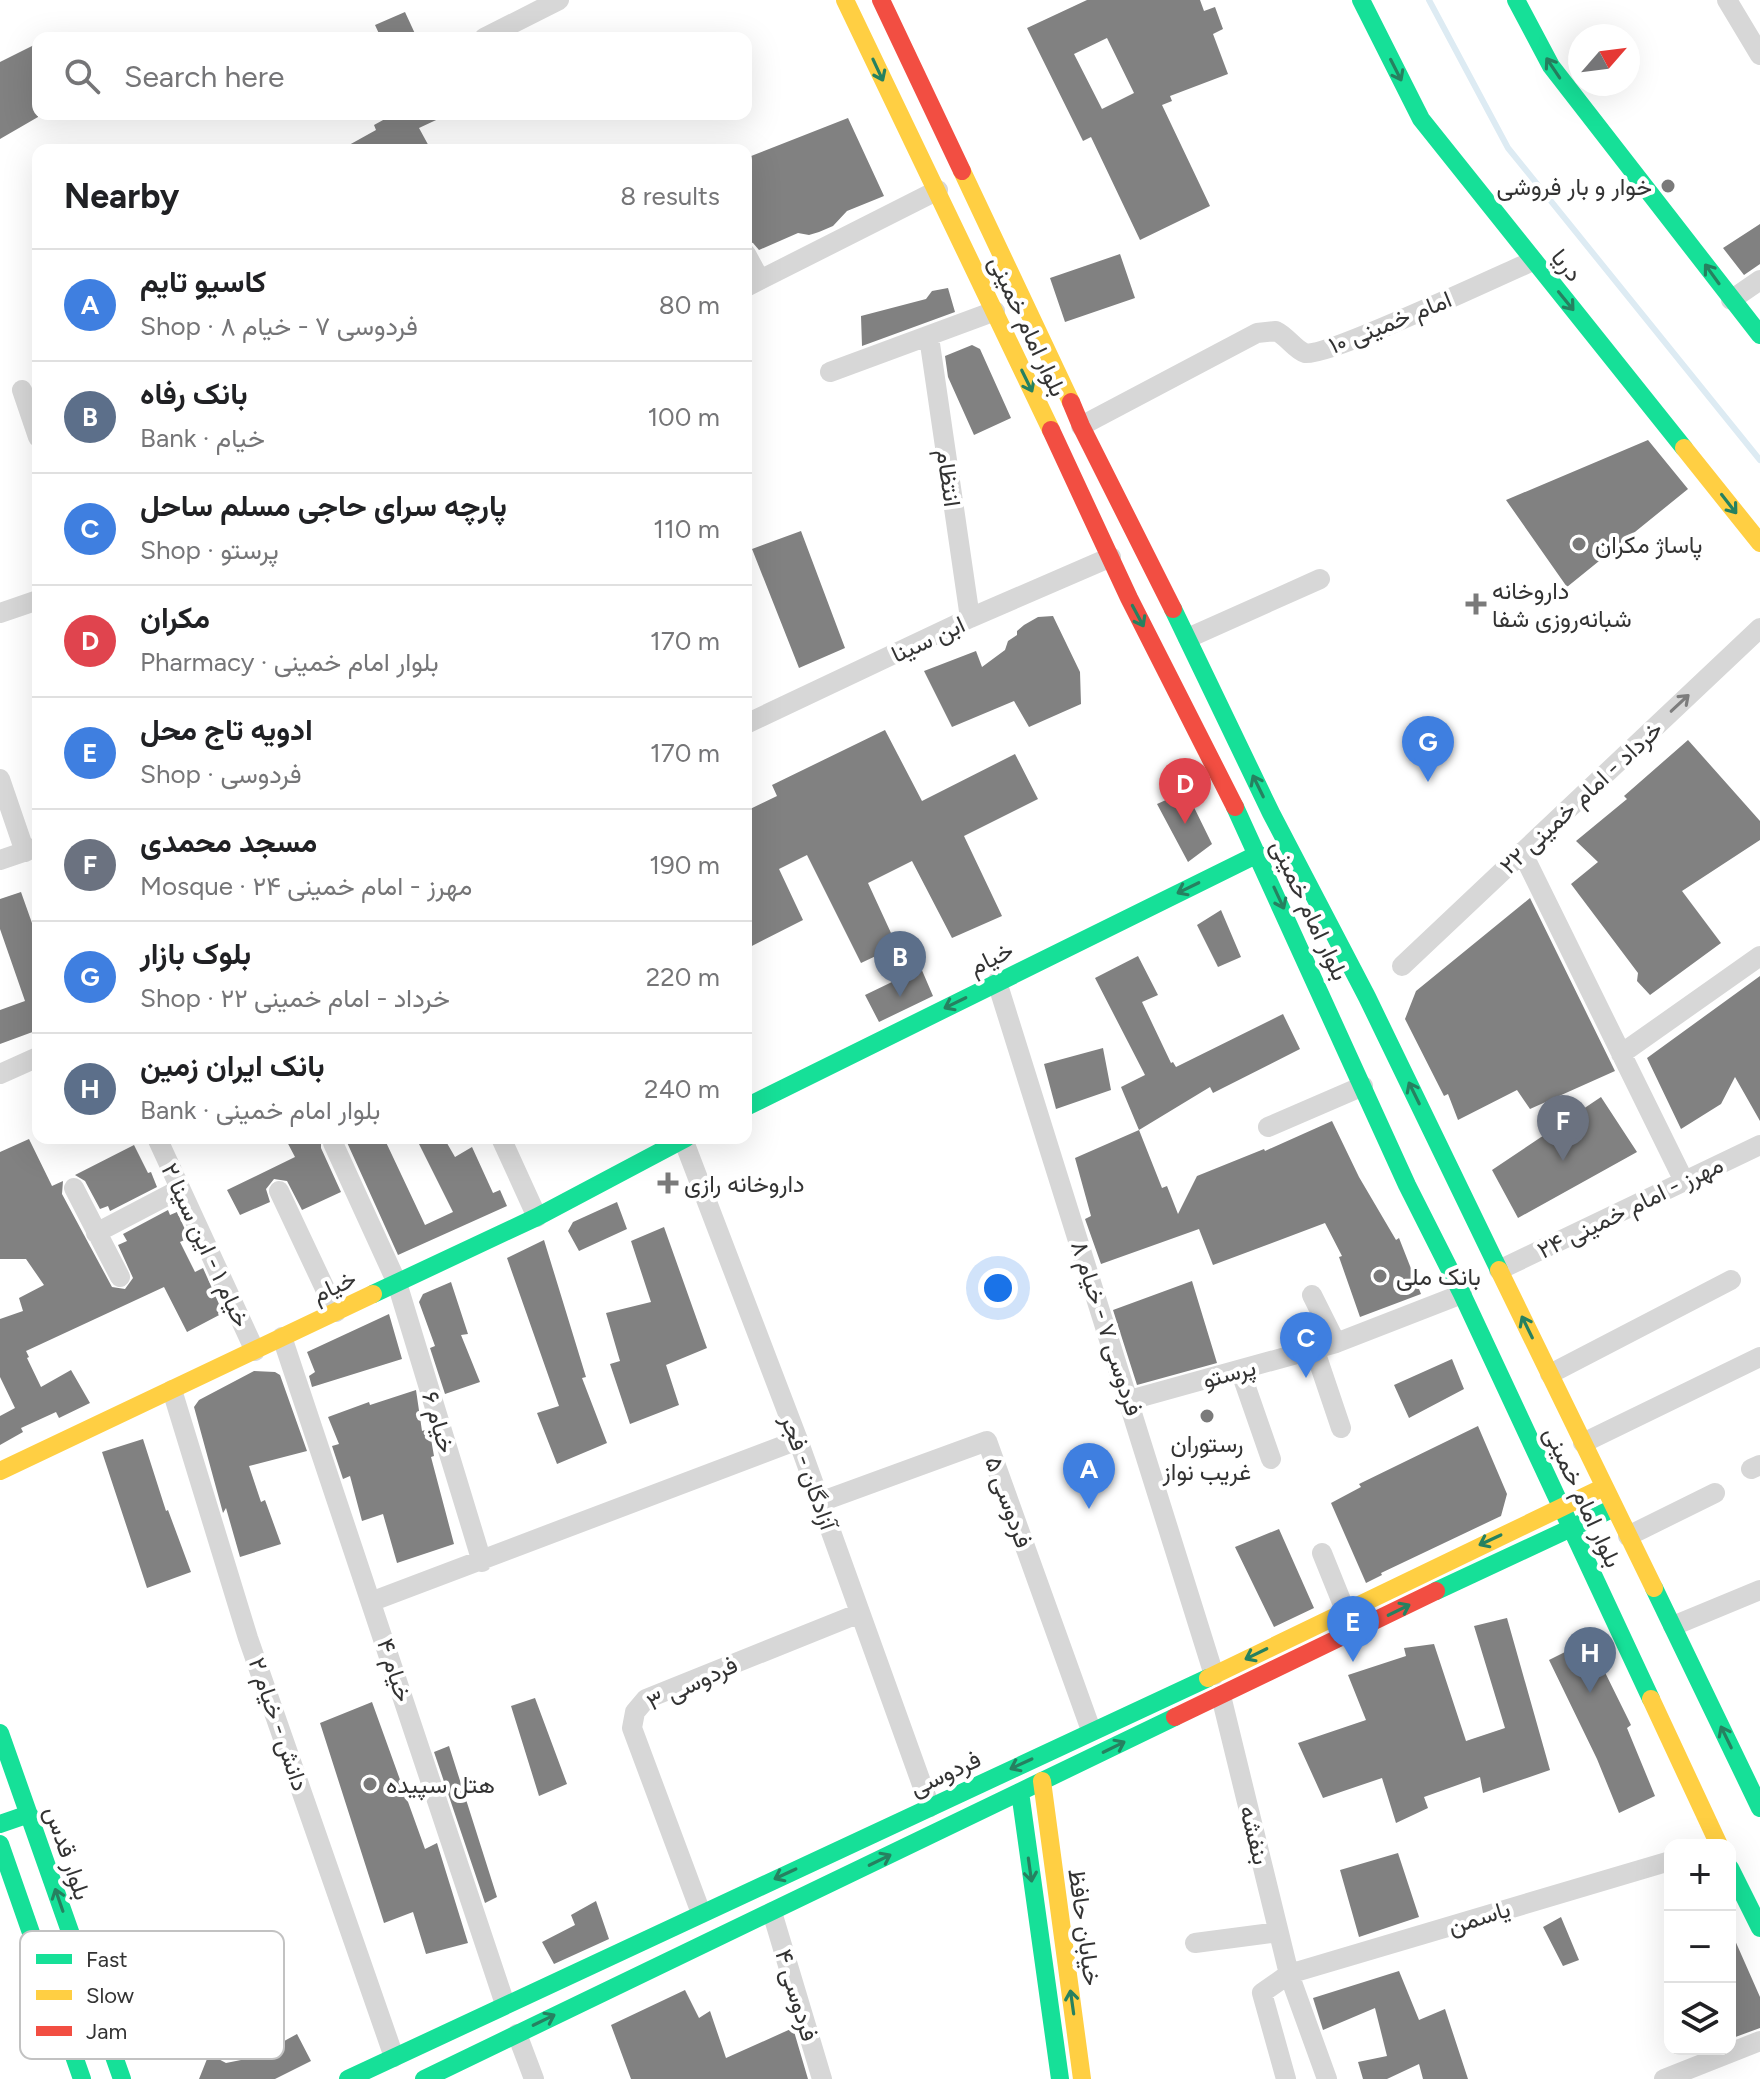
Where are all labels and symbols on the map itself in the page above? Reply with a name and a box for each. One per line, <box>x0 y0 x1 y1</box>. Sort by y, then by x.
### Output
north arrow <box>1568 24 1640 96</box>
one-way arrow <box>1389 57 1405 81</box>
one-way arrow <box>1545 57 1562 79</box>
one-way arrow <box>871 58 886 82</box>
place label: خوار و بار فروشی <box>1496 172 1652 202</box>
marker: خوار و بار فروشی <box>1659 177 1677 195</box>
street label: دریا <box>1544 243 1589 288</box>
street label: بلوار امام خمینی <box>981 251 1073 402</box>
one-way arrow <box>1704 263 1720 285</box>
street label: امام خمینی ۱۰ <box>1324 284 1456 362</box>
one-way arrow <box>1557 290 1575 311</box>
one-way arrow <box>1020 368 1035 392</box>
street label: انتظام <box>929 447 967 509</box>
one-way arrow <box>1720 493 1738 514</box>
place label: پاساژ مکران <box>1595 530 1703 561</box>
marker: پاساژ مکران <box>1570 535 1588 553</box>
place label: داروخانه شبانه‌روزی شفا <box>1492 576 1632 634</box>
marker: داروخانه شبانه‌روزی شفا <box>1467 595 1485 613</box>
one-way arrow <box>1131 603 1147 627</box>
street label: ابن سینا <box>887 609 969 669</box>
one-way arrow <box>1670 694 1690 712</box>
street label: خرداد - امام خمینی ۲۲ <box>1494 714 1670 881</box>
pin: G <box>1402 716 1454 782</box>
pin: D <box>1159 758 1211 824</box>
one-way arrow <box>1250 775 1266 799</box>
street label: بلوار امام خمینی <box>1263 835 1355 986</box>
one-way arrow <box>1177 881 1201 896</box>
one-way arrow <box>1272 886 1287 910</box>
pin: B <box>874 931 926 997</box>
street label: خیام <box>964 935 1019 983</box>
one-way arrow <box>943 996 967 1011</box>
one-way arrow <box>1405 1082 1421 1106</box>
pin: F <box>1537 1095 1589 1161</box>
street label: مهرز - امام خمینی ۲۴ <box>1532 1149 1728 1266</box>
street label: خیام ۱ - این سینا ۲ <box>153 1158 257 1332</box>
place label: داروخانه رازی <box>684 1169 804 1199</box>
marker: داروخانه رازی <box>659 1174 677 1192</box>
street label: فردوسی ۷ - خیام ۸ <box>1063 1237 1149 1420</box>
place label: بانک ملی <box>1396 1262 1481 1291</box>
street label: خیام <box>307 1263 362 1311</box>
marker: بانک ملی <box>1371 1267 1389 1285</box>
your location <box>978 1268 1018 1308</box>
pin: C <box>1280 1312 1332 1378</box>
one-way arrow <box>1519 1316 1534 1340</box>
street label: پرستو <box>1199 1352 1259 1396</box>
street label: خیام ۶ <box>414 1388 462 1457</box>
marker: رستوران غریب نواز <box>1198 1407 1216 1425</box>
street label: آزادگان - فجر <box>773 1409 844 1536</box>
street label: بلوار امام خمینی <box>1536 1422 1628 1573</box>
place label: رستوران غریب نواز <box>1162 1429 1251 1487</box>
pin: A <box>1063 1443 1115 1509</box>
street label: فردوسی ۵ <box>978 1452 1039 1552</box>
one-way arrow <box>1479 1533 1503 1548</box>
pin: E <box>1327 1596 1379 1662</box>
one-way arrow <box>1386 1602 1410 1617</box>
pin: H <box>1564 1627 1616 1693</box>
street label: خیام ۴ <box>369 1635 419 1706</box>
one-way arrow <box>1245 1647 1269 1662</box>
street label: فردوسی ۳ <box>642 1649 742 1717</box>
street label: دانش - خیام ۲ <box>241 1653 315 1795</box>
one-way arrow <box>1718 1726 1733 1750</box>
one-way arrow <box>1102 1739 1126 1754</box>
street label: فردوسی <box>905 1744 986 1803</box>
one-way arrow <box>1009 1757 1033 1772</box>
place label: هتل سپیده <box>386 1770 495 1801</box>
marker: هتل سپیده <box>361 1775 379 1793</box>
street label: بلوار قدس <box>38 1802 98 1904</box>
street label: بنفشه <box>1234 1802 1276 1868</box>
one-way arrow <box>867 1852 891 1867</box>
one-way arrow <box>1023 1856 1038 1883</box>
street label: خیابان حافظ <box>1062 1866 1108 1988</box>
one-way arrow <box>774 1867 798 1882</box>
one-way arrow <box>51 1888 65 1913</box>
street label: یاسمن <box>1444 1894 1514 1940</box>
legend <box>20 1931 284 2059</box>
street label: فردوسی ۴ <box>768 1945 825 2045</box>
text: Fast <box>86 1946 128 1973</box>
text: Slow <box>86 1982 135 2009</box>
one-way arrow <box>1064 1990 1079 2015</box>
one-way arrow <box>532 2012 556 2028</box>
text: Jam <box>86 2018 127 2045</box>

